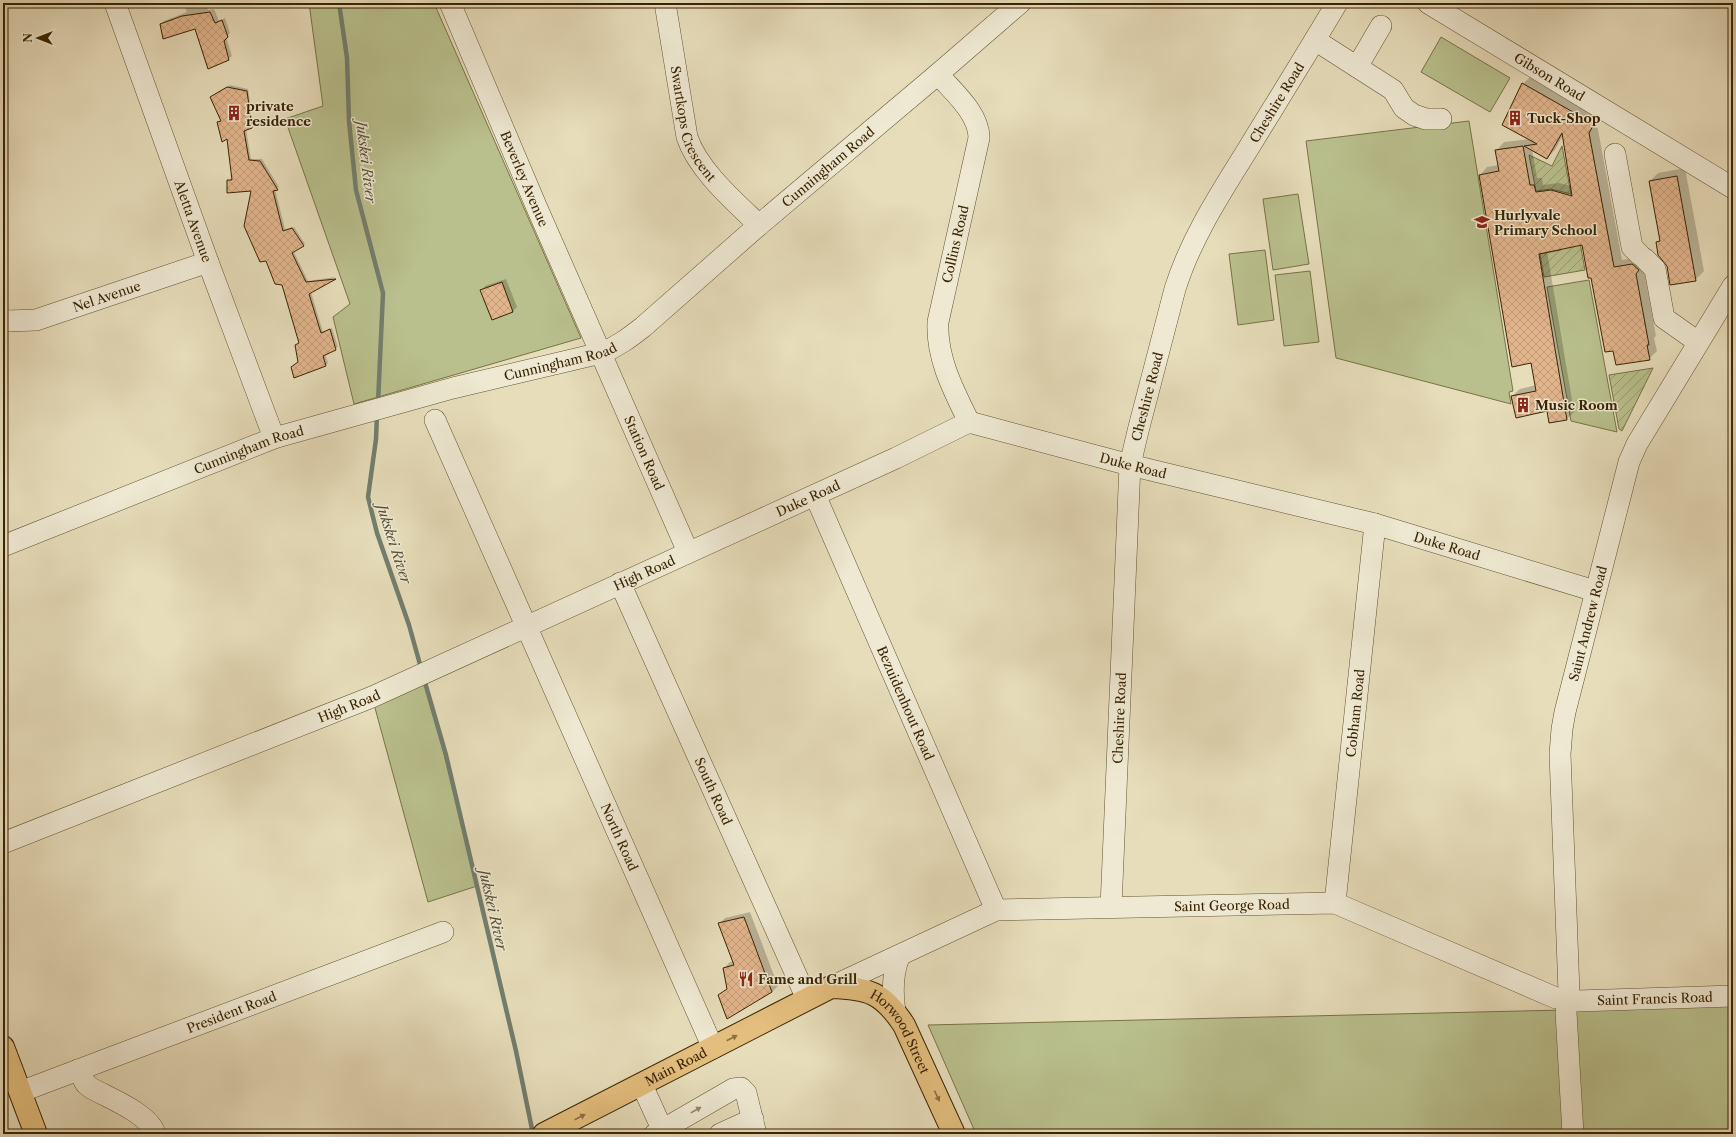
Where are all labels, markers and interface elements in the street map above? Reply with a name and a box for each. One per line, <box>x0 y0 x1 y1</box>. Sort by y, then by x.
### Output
north arrow <box>18 18 58 58</box>
text: N <box>21 33 35 43</box>
street label: Gibson Road <box>1511 49 1588 104</box>
street label: Cheshire Road <box>1246 59 1307 146</box>
street label: Swartkops Crescent <box>667 65 720 185</box>
place label: private residence <box>246 98 311 129</box>
building icon: private residence <box>225 104 243 122</box>
building icon: Tuck-Shop <box>1506 109 1524 127</box>
place label: Tuck-Shop <box>1527 110 1601 126</box>
water label: Jukskei River <box>352 116 380 206</box>
street label: Cunningham Road <box>778 123 878 210</box>
street label: Beverley Avenue <box>497 129 552 229</box>
street label: Aletta Avenue <box>171 177 215 264</box>
street label: Collins Road <box>938 204 972 284</box>
place label: Hurlyvale Primary School <box>1494 207 1598 238</box>
school or university icon: Hurlyvale Primary School <box>1473 213 1491 231</box>
street label: Nel Avenue <box>71 277 143 315</box>
street label: Cunningham Road <box>502 339 620 384</box>
street label: Cheshire Road <box>1128 350 1166 443</box>
building icon: Music Room <box>1514 396 1532 414</box>
place label: Music Room <box>1535 397 1618 413</box>
street label: Station Road <box>621 413 668 492</box>
street label: Cunningham Road <box>191 422 305 477</box>
street label: Duke Road <box>1098 449 1168 482</box>
street label: Duke Road <box>773 477 843 520</box>
water label: Jukskei River <box>371 498 416 588</box>
street label: Duke Road <box>1412 528 1482 564</box>
street label: High Road <box>611 552 677 594</box>
street label: Saint Andrew Road <box>1565 564 1610 683</box>
street label: Bezuidenhout Road <box>874 644 938 763</box>
street label: Cobham Road <box>1342 668 1368 758</box>
street label: Cheshire Road <box>1109 672 1129 764</box>
street label: High Road <box>315 686 383 726</box>
street label: South Road <box>691 755 736 827</box>
street label: North Road <box>598 801 642 873</box>
water label: Jukskei River <box>474 864 511 954</box>
street label: Saint George Road <box>1174 896 1290 914</box>
restaurant icon: Fame and Grill <box>737 970 755 988</box>
place label: Fame and Grill <box>758 971 858 987</box>
street label: Horwood Street <box>868 986 933 1077</box>
street label: President Road <box>184 988 278 1036</box>
street label: Saint Francis Road <box>1597 989 1713 1008</box>
one-way arrow <box>726 1035 738 1041</box>
street label: Main Road <box>642 1044 710 1089</box>
one-way arrow <box>934 1091 940 1102</box>
one-way arrow <box>690 1106 702 1113</box>
one-way arrow <box>574 1114 585 1120</box>

